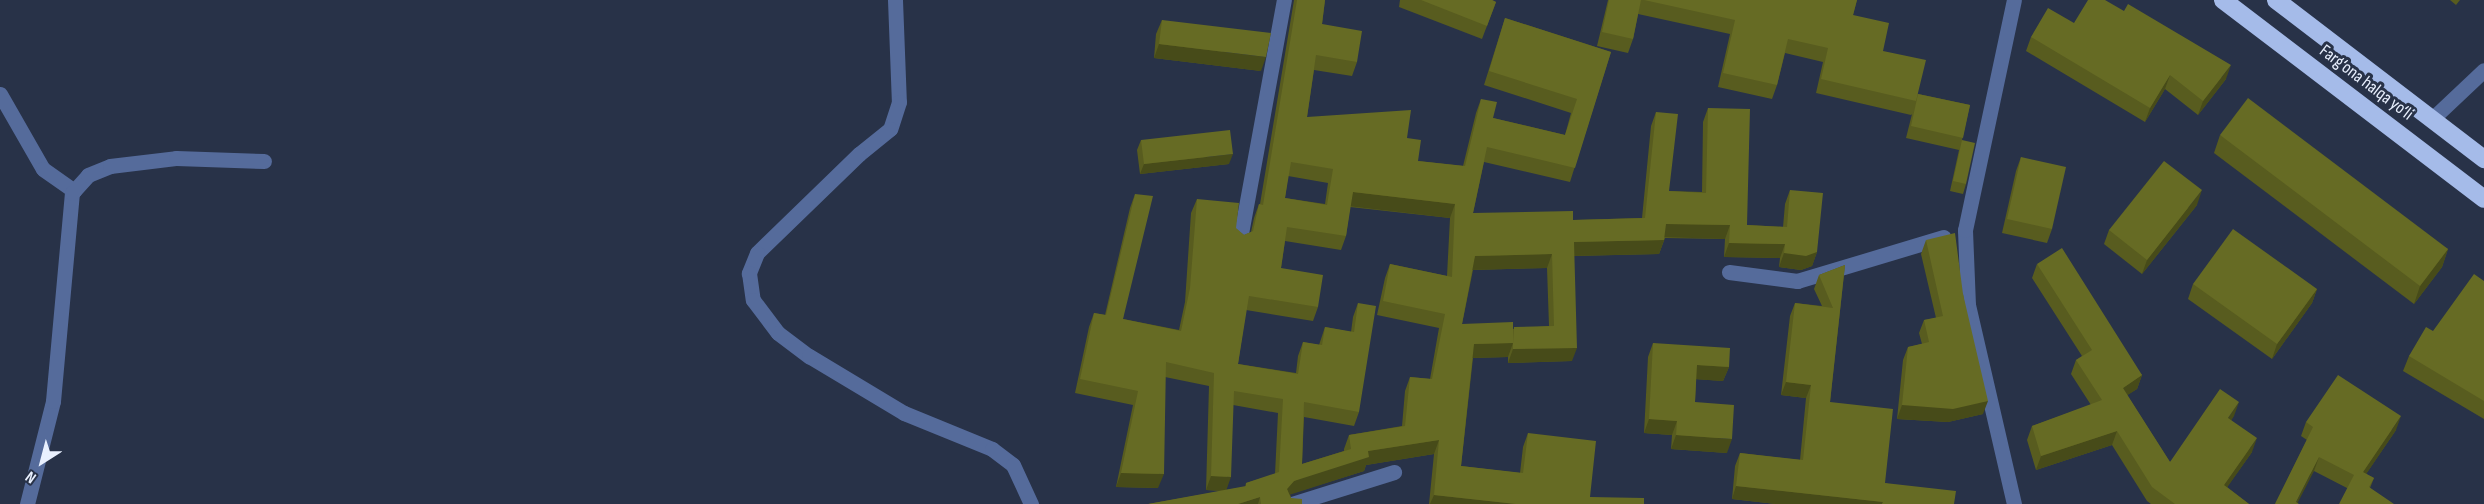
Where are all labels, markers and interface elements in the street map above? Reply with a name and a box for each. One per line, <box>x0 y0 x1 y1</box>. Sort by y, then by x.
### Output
street label: Farg‘ona halqa yo‘li <box>2315 41 2417 125</box>
north arrow <box>12 432 72 492</box>
text: N <box>22 467 40 487</box>

